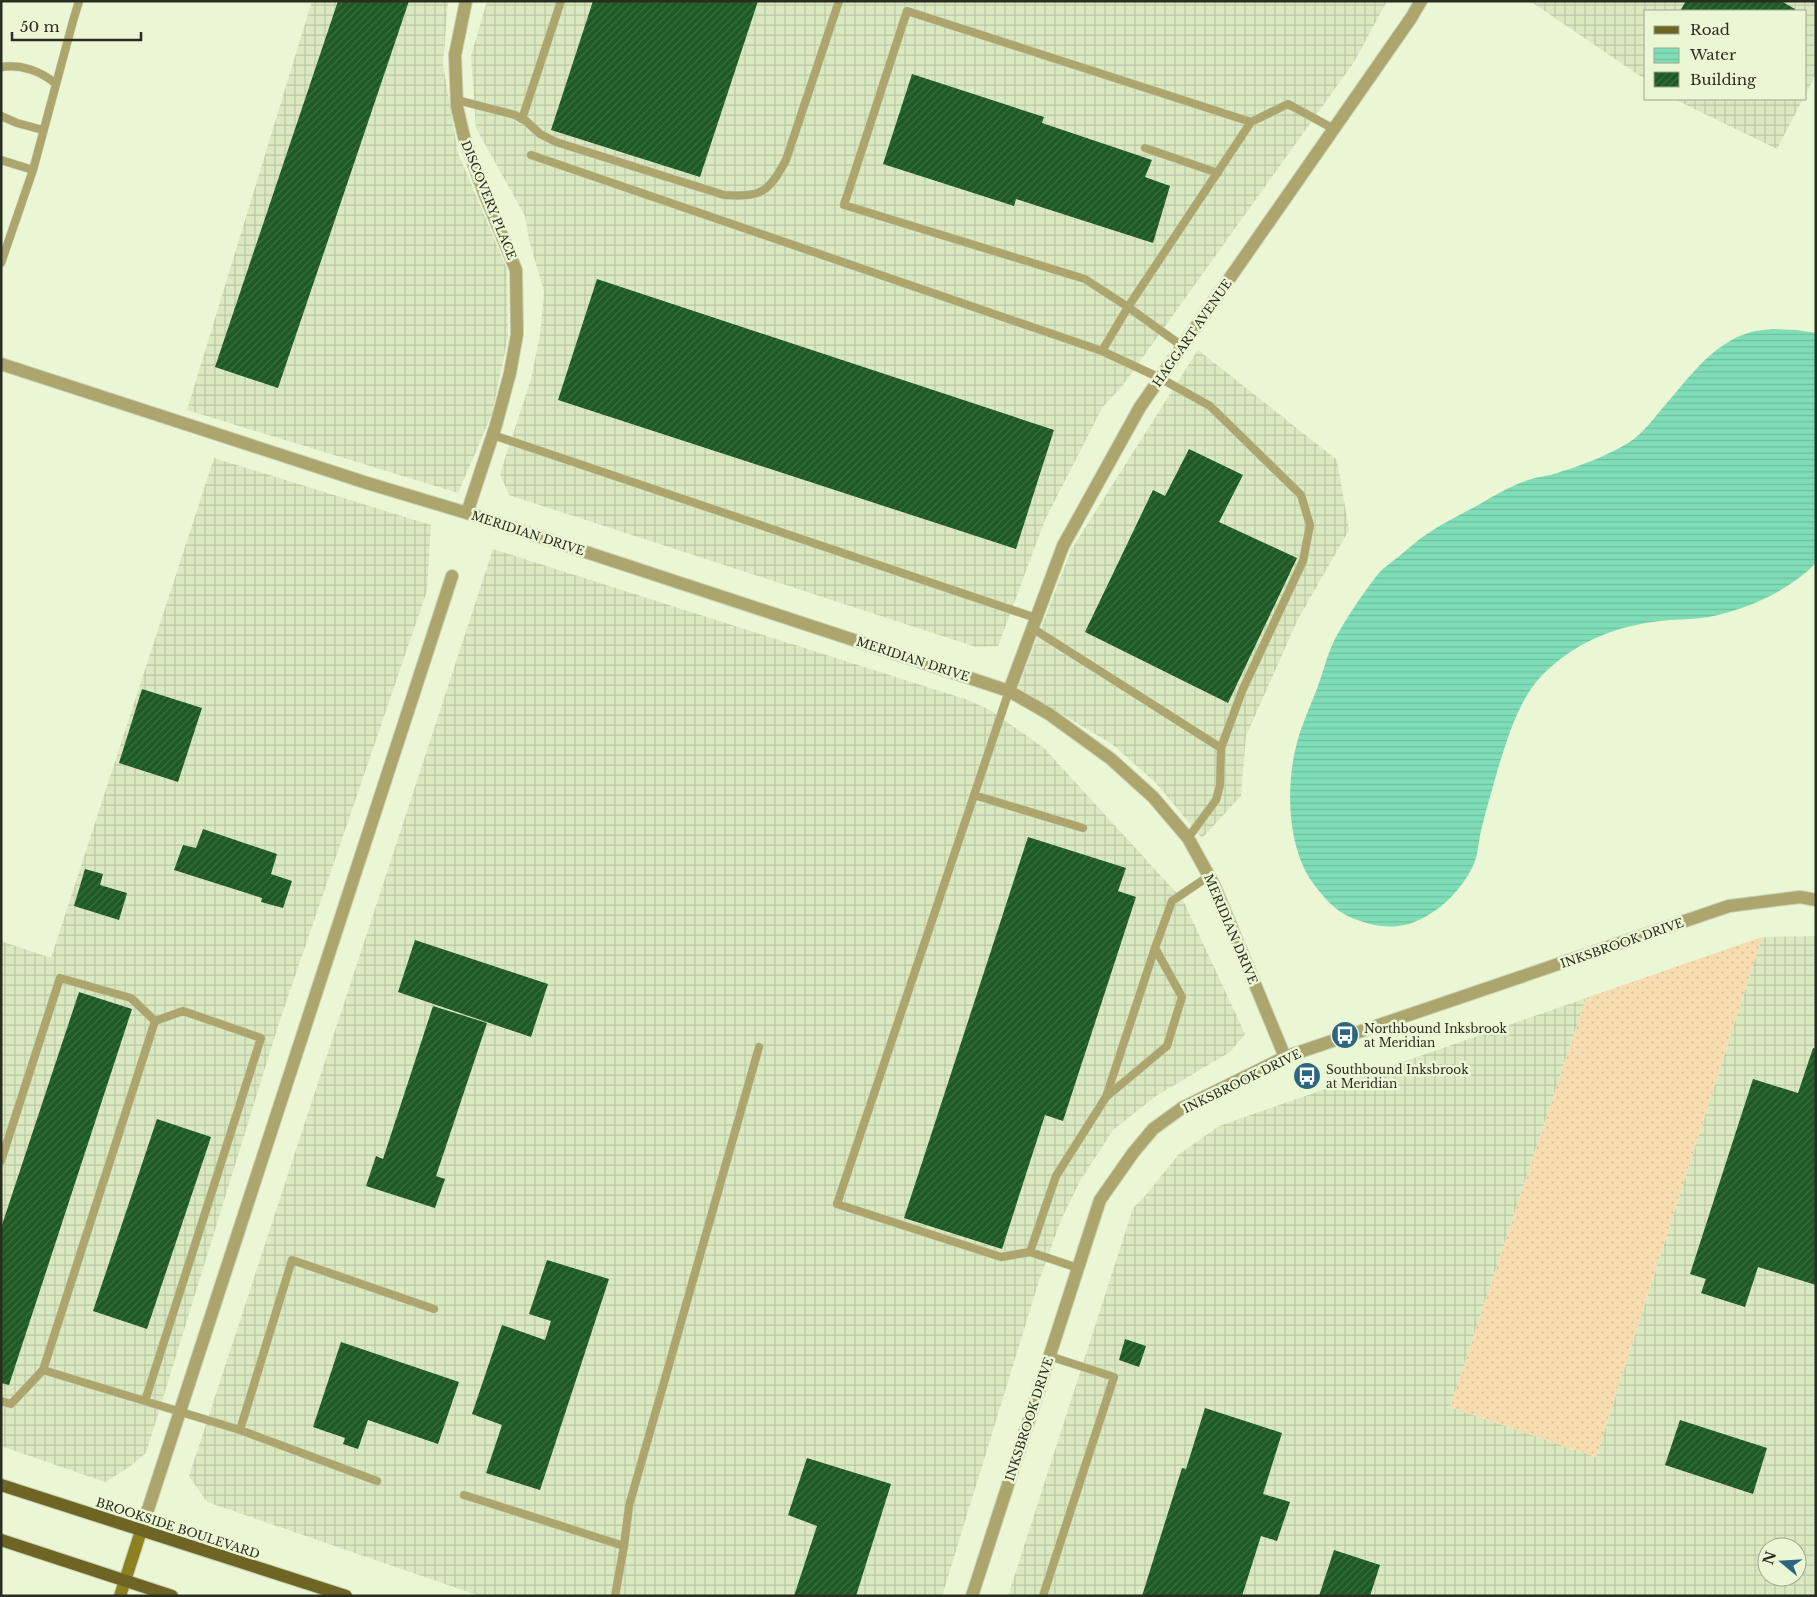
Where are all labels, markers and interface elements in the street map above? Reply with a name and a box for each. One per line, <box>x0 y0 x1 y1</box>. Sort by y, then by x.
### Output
scale bar <box>12 10 141 42</box>
legend <box>1644 10 1807 100</box>
text: 50 m <box>20 17 60 36</box>
text: Road <box>1690 20 1730 39</box>
text: Water <box>1689 45 1737 64</box>
text: Building <box>1690 70 1757 89</box>
street label: DISCOVERY PLACE <box>458 138 520 262</box>
street label: HAGGART AVENUE <box>1149 276 1235 390</box>
street label: MERIDIAN DRIVE <box>469 508 587 558</box>
street label: MERIDIAN DRIVE <box>854 634 972 684</box>
street label: MERIDIAN DRIVE <box>1201 872 1261 987</box>
street label: INKSBROOK DRIVE <box>1558 915 1686 971</box>
bus stop icon: Northbound Inksbrook at Meridian <box>1330 1020 1360 1050</box>
place label: Northbound Inksbrook at Meridian <box>1364 1021 1508 1050</box>
street label: INKSBROOK DRIVE <box>1181 1046 1304 1116</box>
bus stop icon: Southbound Inksbrook at Meridian <box>1292 1061 1322 1091</box>
place label: Southbound Inksbrook at Meridian <box>1326 1062 1469 1091</box>
street label: INKSBROOK DRIVE <box>1002 1355 1056 1483</box>
street label: BROOKSIDE BOULEVARD <box>94 1494 262 1562</box>
north arrow <box>1757 1537 1807 1587</box>
text: N <box>1759 1549 1780 1567</box>

